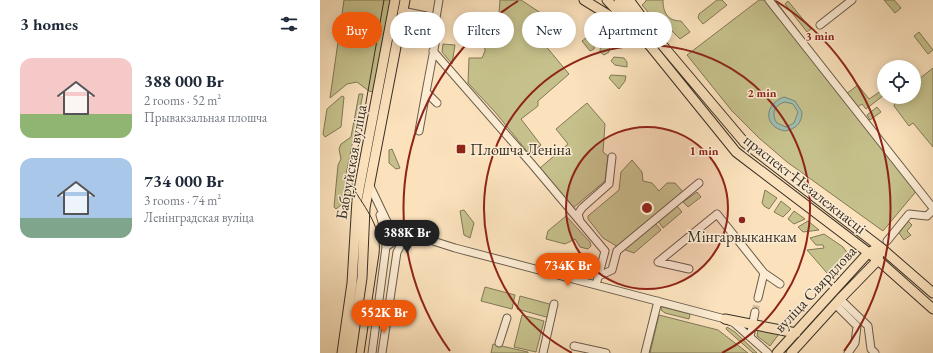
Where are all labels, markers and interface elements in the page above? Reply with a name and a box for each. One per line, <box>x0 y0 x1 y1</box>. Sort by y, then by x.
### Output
chip: Buy <box>332 12 382 48</box>
chip: Rent <box>390 12 445 48</box>
chip: Filters <box>453 12 514 48</box>
chip: New <box>522 12 576 48</box>
chip: Apartment <box>584 12 672 48</box>
text: 3 homes <box>20 13 78 35</box>
icon: filters <box>278 13 300 35</box>
text: 3 min <box>805 28 835 44</box>
map controls <box>877 60 921 104</box>
button: locate <box>877 60 921 104</box>
text: 388 000 Br <box>144 70 224 92</box>
icon: home <box>52 74 100 122</box>
text: 2 min <box>747 85 777 101</box>
text: 2 rooms · 52 m² <box>144 92 221 109</box>
street label: Бабруйская вуліца <box>331 102 372 221</box>
text: Прывакзальная плошча <box>144 109 267 126</box>
street label: праспект Незалежнасці <box>739 130 871 239</box>
place label: Плошча Леніна <box>470 139 572 160</box>
marker: Плошча Леніна <box>455 143 467 155</box>
text: 1 min <box>689 143 719 159</box>
text: 734 000 Br <box>144 170 224 192</box>
icon: home <box>52 174 100 222</box>
text: 3 rooms · 74 m² <box>144 192 221 209</box>
centre of rings <box>640 201 654 215</box>
text: Ленінградская вуліца <box>144 209 254 226</box>
marker: Мінгарвыканкам <box>737 215 747 225</box>
pin: 388K Br <box>370 220 444 254</box>
text: 388K Br <box>383 224 431 241</box>
place label: Мінгарвыканкам <box>687 226 797 247</box>
street label: вуліца Свярдлова <box>769 241 861 337</box>
pin: 734K Br <box>531 253 605 287</box>
text: 734K Br <box>544 257 592 274</box>
pin: 552K Br <box>347 300 421 334</box>
text: 552K Br <box>360 304 408 321</box>

